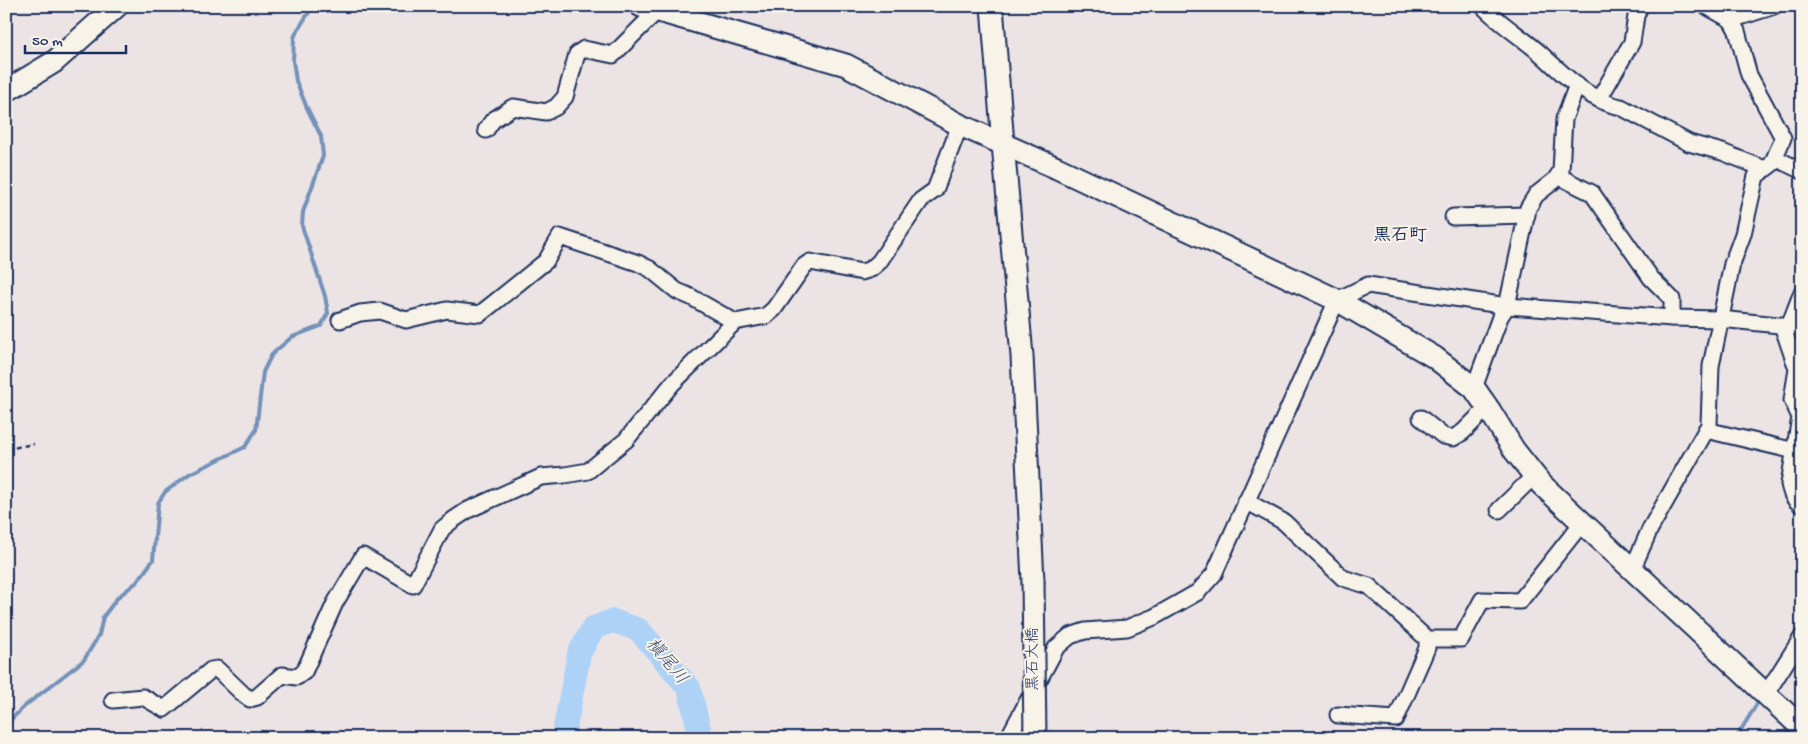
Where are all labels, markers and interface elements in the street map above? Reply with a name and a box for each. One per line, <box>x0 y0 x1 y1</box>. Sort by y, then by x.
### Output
scale bar <box>25 22 126 54</box>
text: 50 m <box>32 33 63 51</box>
district label: 黒石町 <box>1373 226 1427 247</box>
street label: 黒石大橋 <box>1024 627 1044 691</box>
water label: 槇尾川 <box>641 634 692 689</box>

